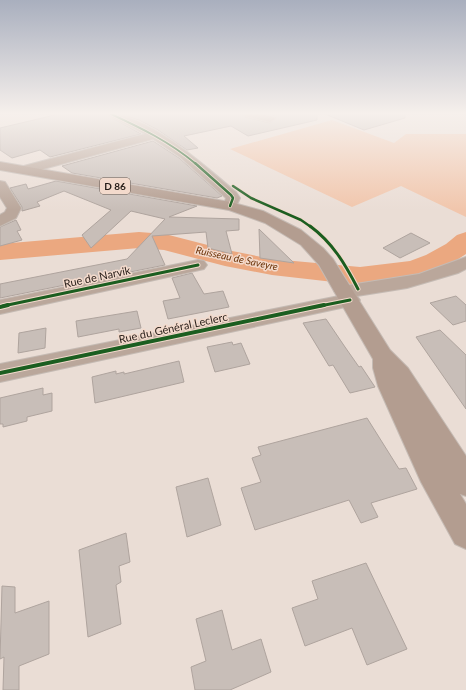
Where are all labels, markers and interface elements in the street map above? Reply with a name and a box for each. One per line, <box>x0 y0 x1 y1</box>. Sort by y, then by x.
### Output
road number: D 86 <box>100 178 130 194</box>
water label: Ruisseau de Saveyre <box>195 243 279 273</box>
street label: Rue de Narvik <box>62 263 132 290</box>
street label: Rue du Général Leclerc <box>117 310 228 345</box>

